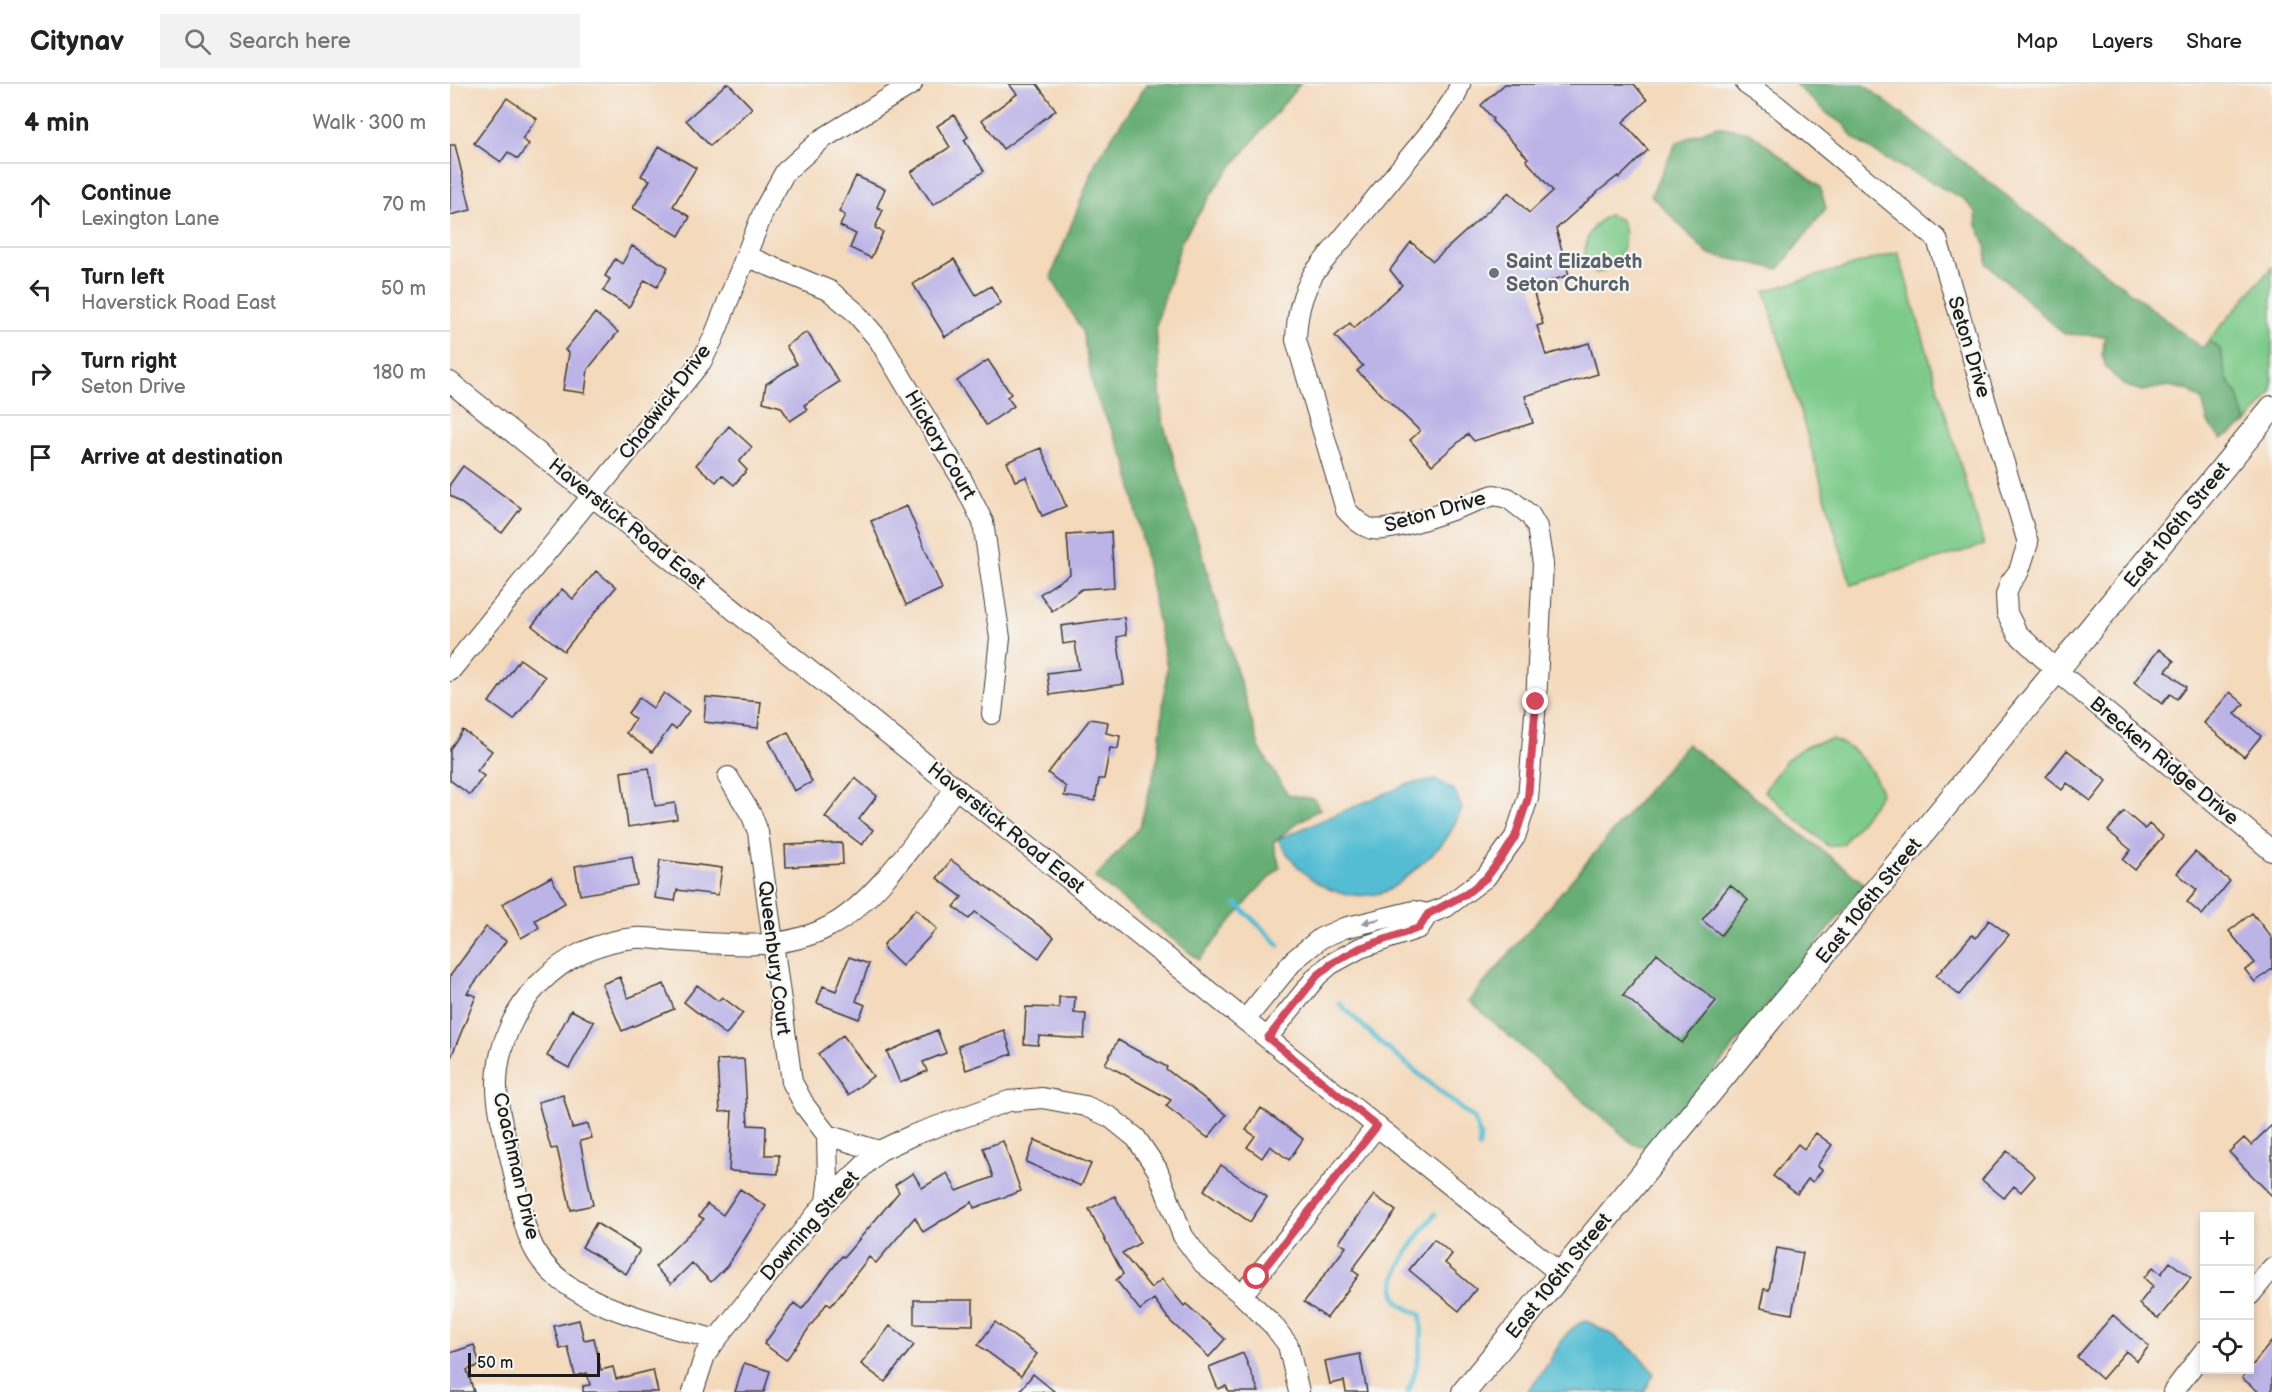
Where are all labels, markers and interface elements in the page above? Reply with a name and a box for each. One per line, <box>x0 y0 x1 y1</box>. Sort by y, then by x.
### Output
search box <box>160 14 580 68</box>
text: Citynav <box>30 25 124 58</box>
icon: search <box>181 25 214 58</box>
text: Search here <box>229 28 351 55</box>
text: Map <box>2016 29 2058 54</box>
text: Layers <box>2091 29 2153 54</box>
text: Share <box>2186 29 2242 54</box>
text: 4 min <box>24 108 89 139</box>
text: Walk · 300 m <box>313 111 426 135</box>
text: Continue <box>81 180 171 207</box>
icon: ahead <box>24 189 57 222</box>
text: 70 m <box>382 193 426 217</box>
text: Lexington Lane <box>81 207 219 231</box>
place label: Saint Elizabeth Seton Church <box>1506 250 1642 297</box>
text: Turn left <box>81 264 165 291</box>
marker: Saint Elizabeth Seton Church <box>1487 266 1501 280</box>
icon: left <box>24 273 57 306</box>
text: 50 m <box>381 277 426 301</box>
text: Haverstick Road East <box>81 291 276 315</box>
street label: Seton Drive <box>1942 293 1996 401</box>
street label: Chadwick Drive <box>614 339 716 464</box>
text: Turn right <box>81 348 177 375</box>
icon: right <box>24 357 57 390</box>
text: 180 m <box>373 361 426 385</box>
text: Seton Drive <box>81 375 186 399</box>
street label: Hickory Court <box>899 386 981 504</box>
icon: arrive <box>24 441 57 474</box>
text: Arrive at destination <box>81 444 283 471</box>
street label: Haverstick Road East <box>544 453 710 595</box>
street label: East 106th Street <box>2119 457 2235 593</box>
street label: Seton Drive <box>1381 486 1489 538</box>
route end <box>1522 688 1548 714</box>
street label: Brecken Ridge Drive <box>2085 692 2244 830</box>
street label: Haverstick Road East <box>923 757 1089 899</box>
street label: East 106th Street <box>1811 833 1927 969</box>
street label: Queenbury Court <box>753 879 795 1037</box>
one-way arrow <box>1362 917 1381 926</box>
street label: Coachman Drive <box>487 1090 545 1242</box>
street label: Downing Street <box>756 1166 864 1286</box>
street label: East 106th Street <box>1501 1208 1617 1344</box>
map controls <box>2200 1212 2254 1374</box>
button: + <box>2200 1212 2254 1266</box>
route start <box>1243 1263 1269 1289</box>
button: − <box>2200 1266 2254 1320</box>
button: locate <box>2200 1320 2254 1374</box>
scale bar <box>468 1350 600 1378</box>
text: 50 m <box>477 1354 513 1373</box>

